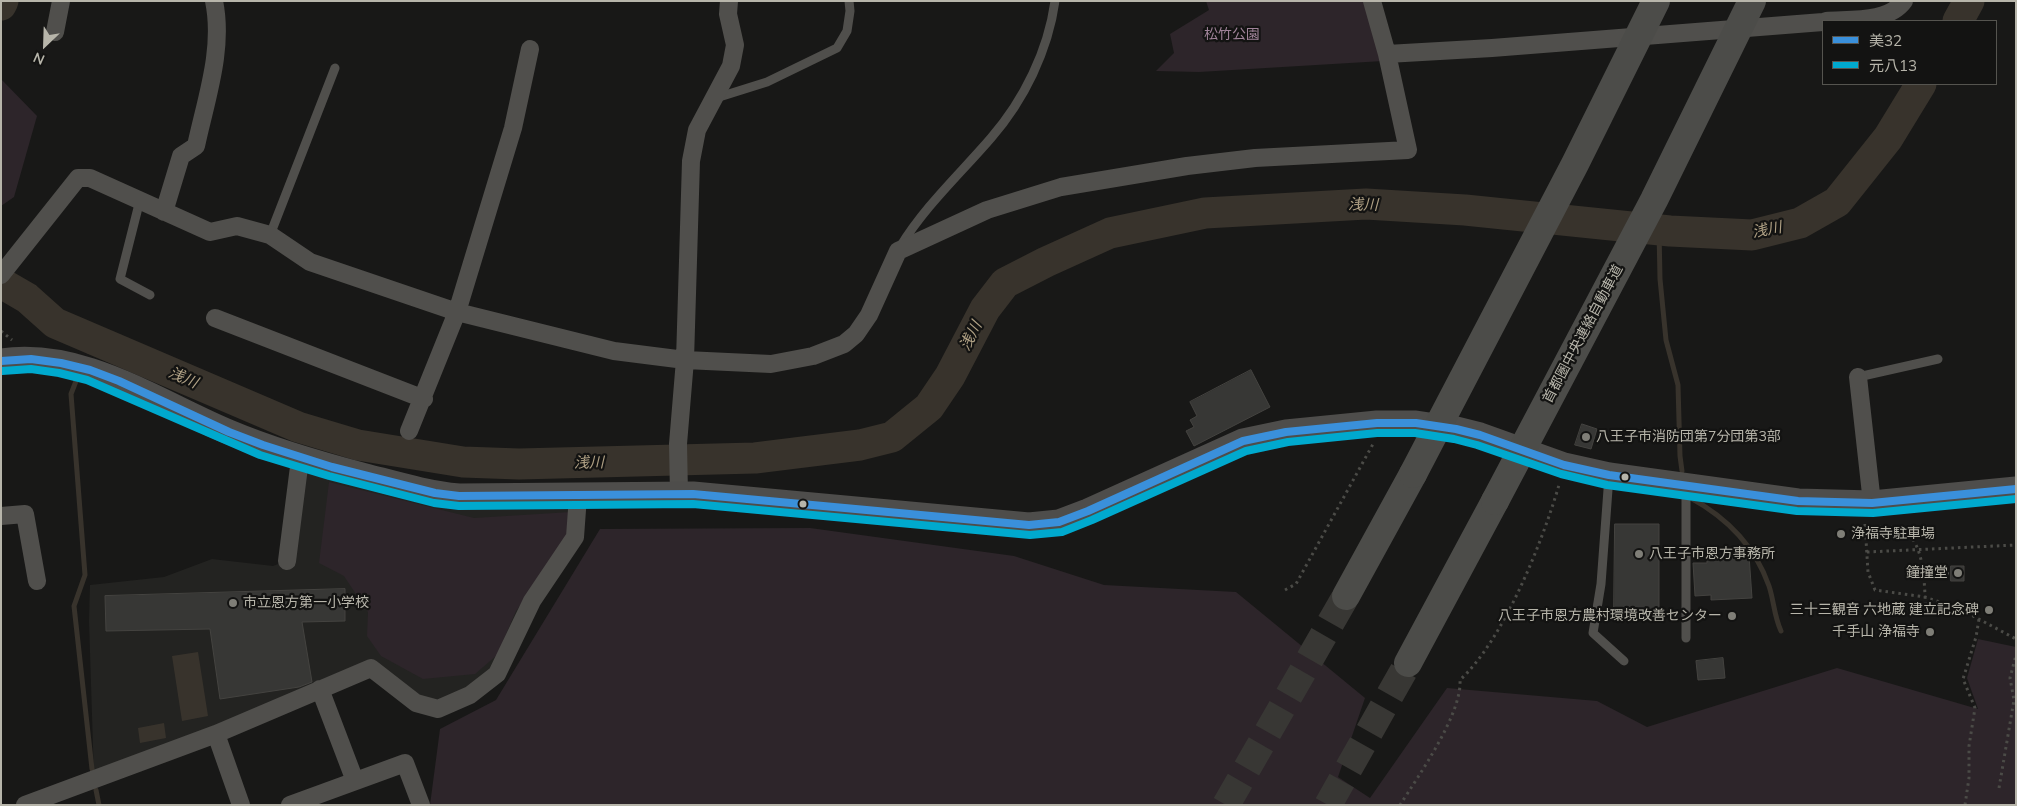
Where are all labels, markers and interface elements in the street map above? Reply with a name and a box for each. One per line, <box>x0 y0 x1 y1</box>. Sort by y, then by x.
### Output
north arrow <box>20 20 70 70</box>
legend <box>1822 20 1997 85</box>
park label: 松竹公園 <box>1204 27 1260 43</box>
text: 美32 <box>1869 31 1902 50</box>
text: N <box>30 48 47 69</box>
text: 元八13 <box>1869 56 1917 75</box>
water label: 浅川 <box>1348 196 1378 214</box>
water label: 浅川 <box>1751 218 1783 242</box>
street label: 首都圏中央連絡自動車道 <box>1539 262 1627 406</box>
water label: 浅川 <box>956 319 986 353</box>
water label: 浅川 <box>166 364 200 392</box>
place label: 八王子市消防団第7分団第3部 <box>1596 429 1781 445</box>
marker: 八王子市消防団第7分団第3部 <box>1580 431 1592 443</box>
water label: 浅川 <box>574 454 604 472</box>
unlabelled marker <box>1620 472 1630 482</box>
unlabelled marker <box>798 499 808 509</box>
place label: 浄福寺駐車場 <box>1851 526 1935 542</box>
marker: 浄福寺駐車場 <box>1835 528 1847 540</box>
place label: 八王子市恩方事務所 <box>1649 546 1775 562</box>
marker: 八王子市恩方事務所 <box>1633 548 1645 560</box>
place label: 鐘撞堂 <box>1906 565 1948 581</box>
marker: 鐘撞堂 <box>1952 567 1964 579</box>
place label: 市立恩方第一小学校 <box>243 595 369 611</box>
marker: 市立恩方第一小学校 <box>227 597 239 609</box>
place label: 三十三観音 六地蔵 建立記念碑 <box>1790 602 1979 618</box>
marker: 三十三観音 六地蔵 建立記念碑 <box>1983 604 1995 616</box>
place label: 八王子市恩方農村環境改善センター <box>1498 608 1722 624</box>
marker: 八王子市恩方農村環境改善センター <box>1726 610 1738 622</box>
place label: 千手山 浄福寺 <box>1832 624 1920 640</box>
marker: 千手山 浄福寺 <box>1924 626 1936 638</box>

